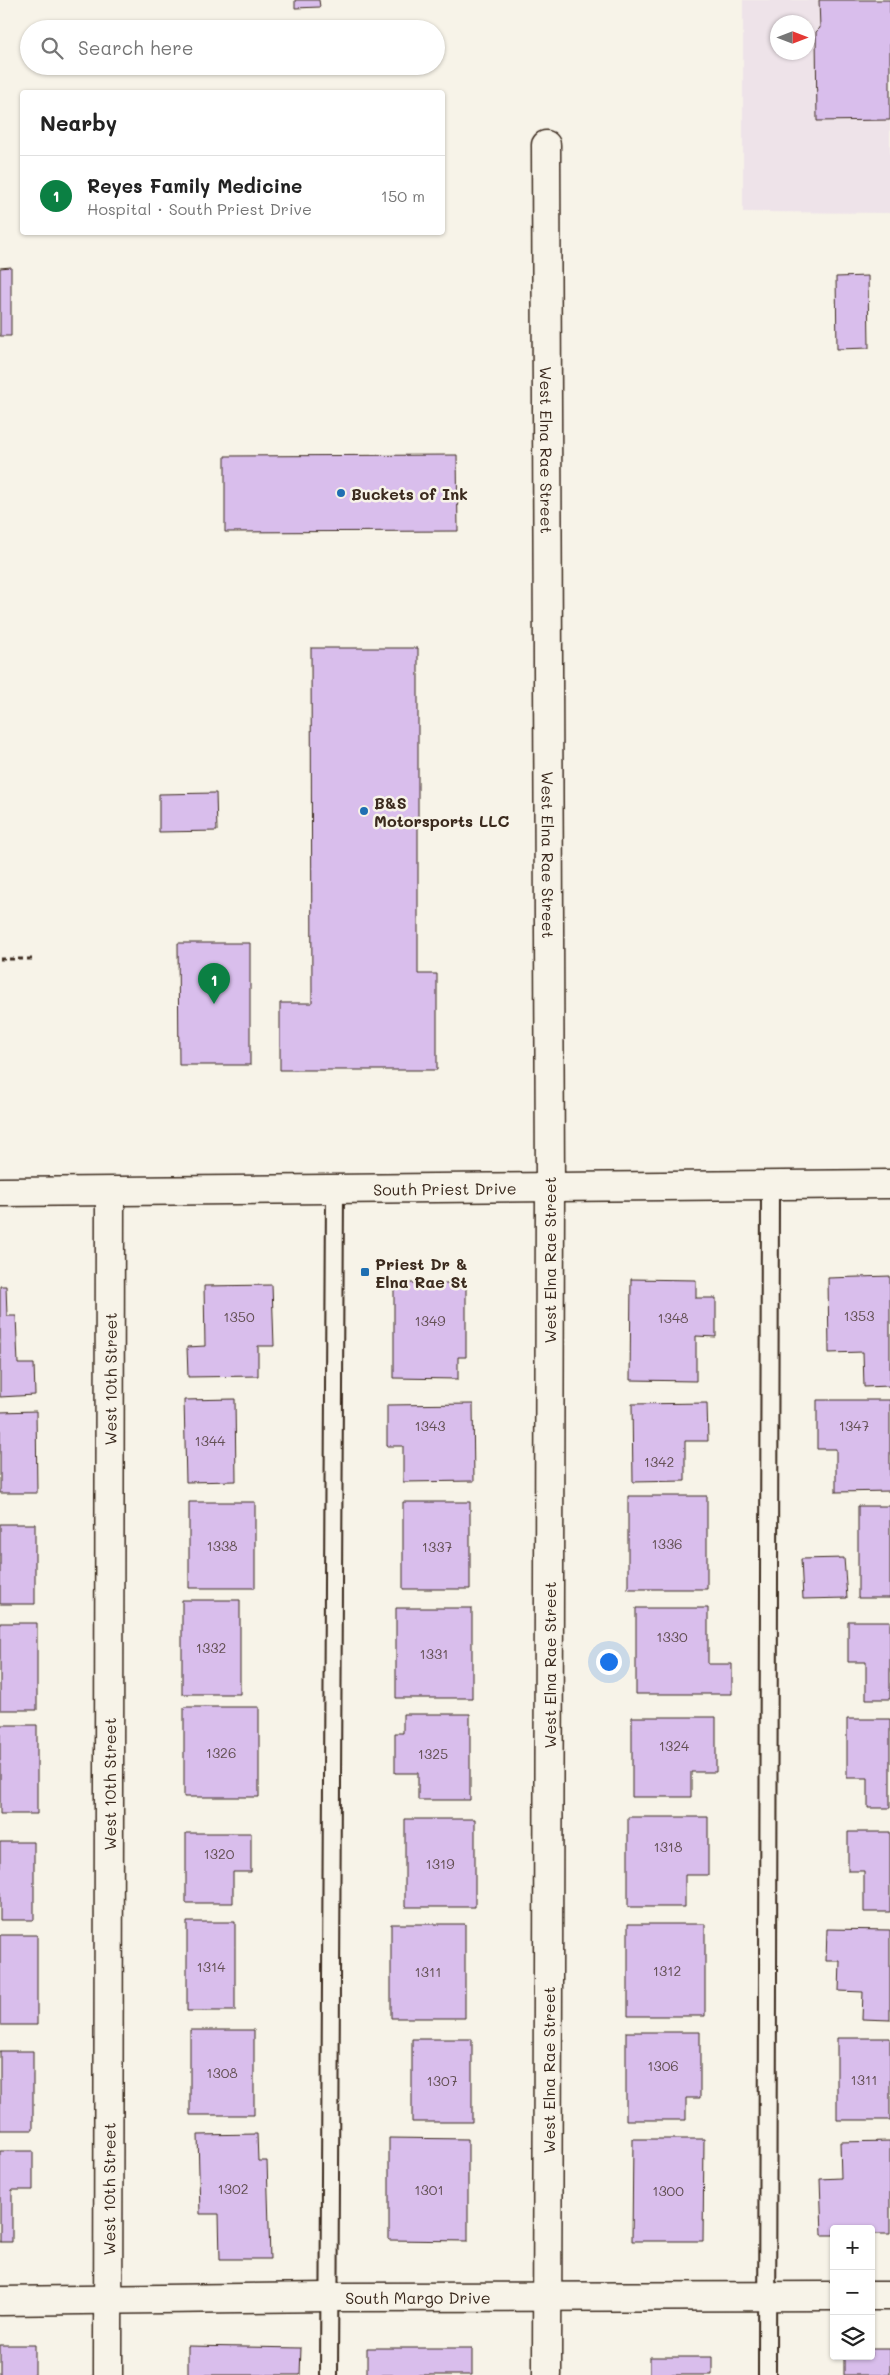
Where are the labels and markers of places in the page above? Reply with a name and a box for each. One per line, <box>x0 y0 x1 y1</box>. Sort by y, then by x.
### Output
place label: Buckets of Ink <box>351 483 468 504</box>
marker: Buckets of Ink <box>335 487 347 499</box>
place label: B&S Motorsports LLC <box>374 792 509 831</box>
marker: B&S Motorsports LLC <box>358 805 370 817</box>
pin: 1 <box>198 963 230 1004</box>
place label: Priest Dr & Elna Rae St <box>375 1253 468 1292</box>
marker: Priest Dr & Elna Rae St <box>359 1266 371 1278</box>

